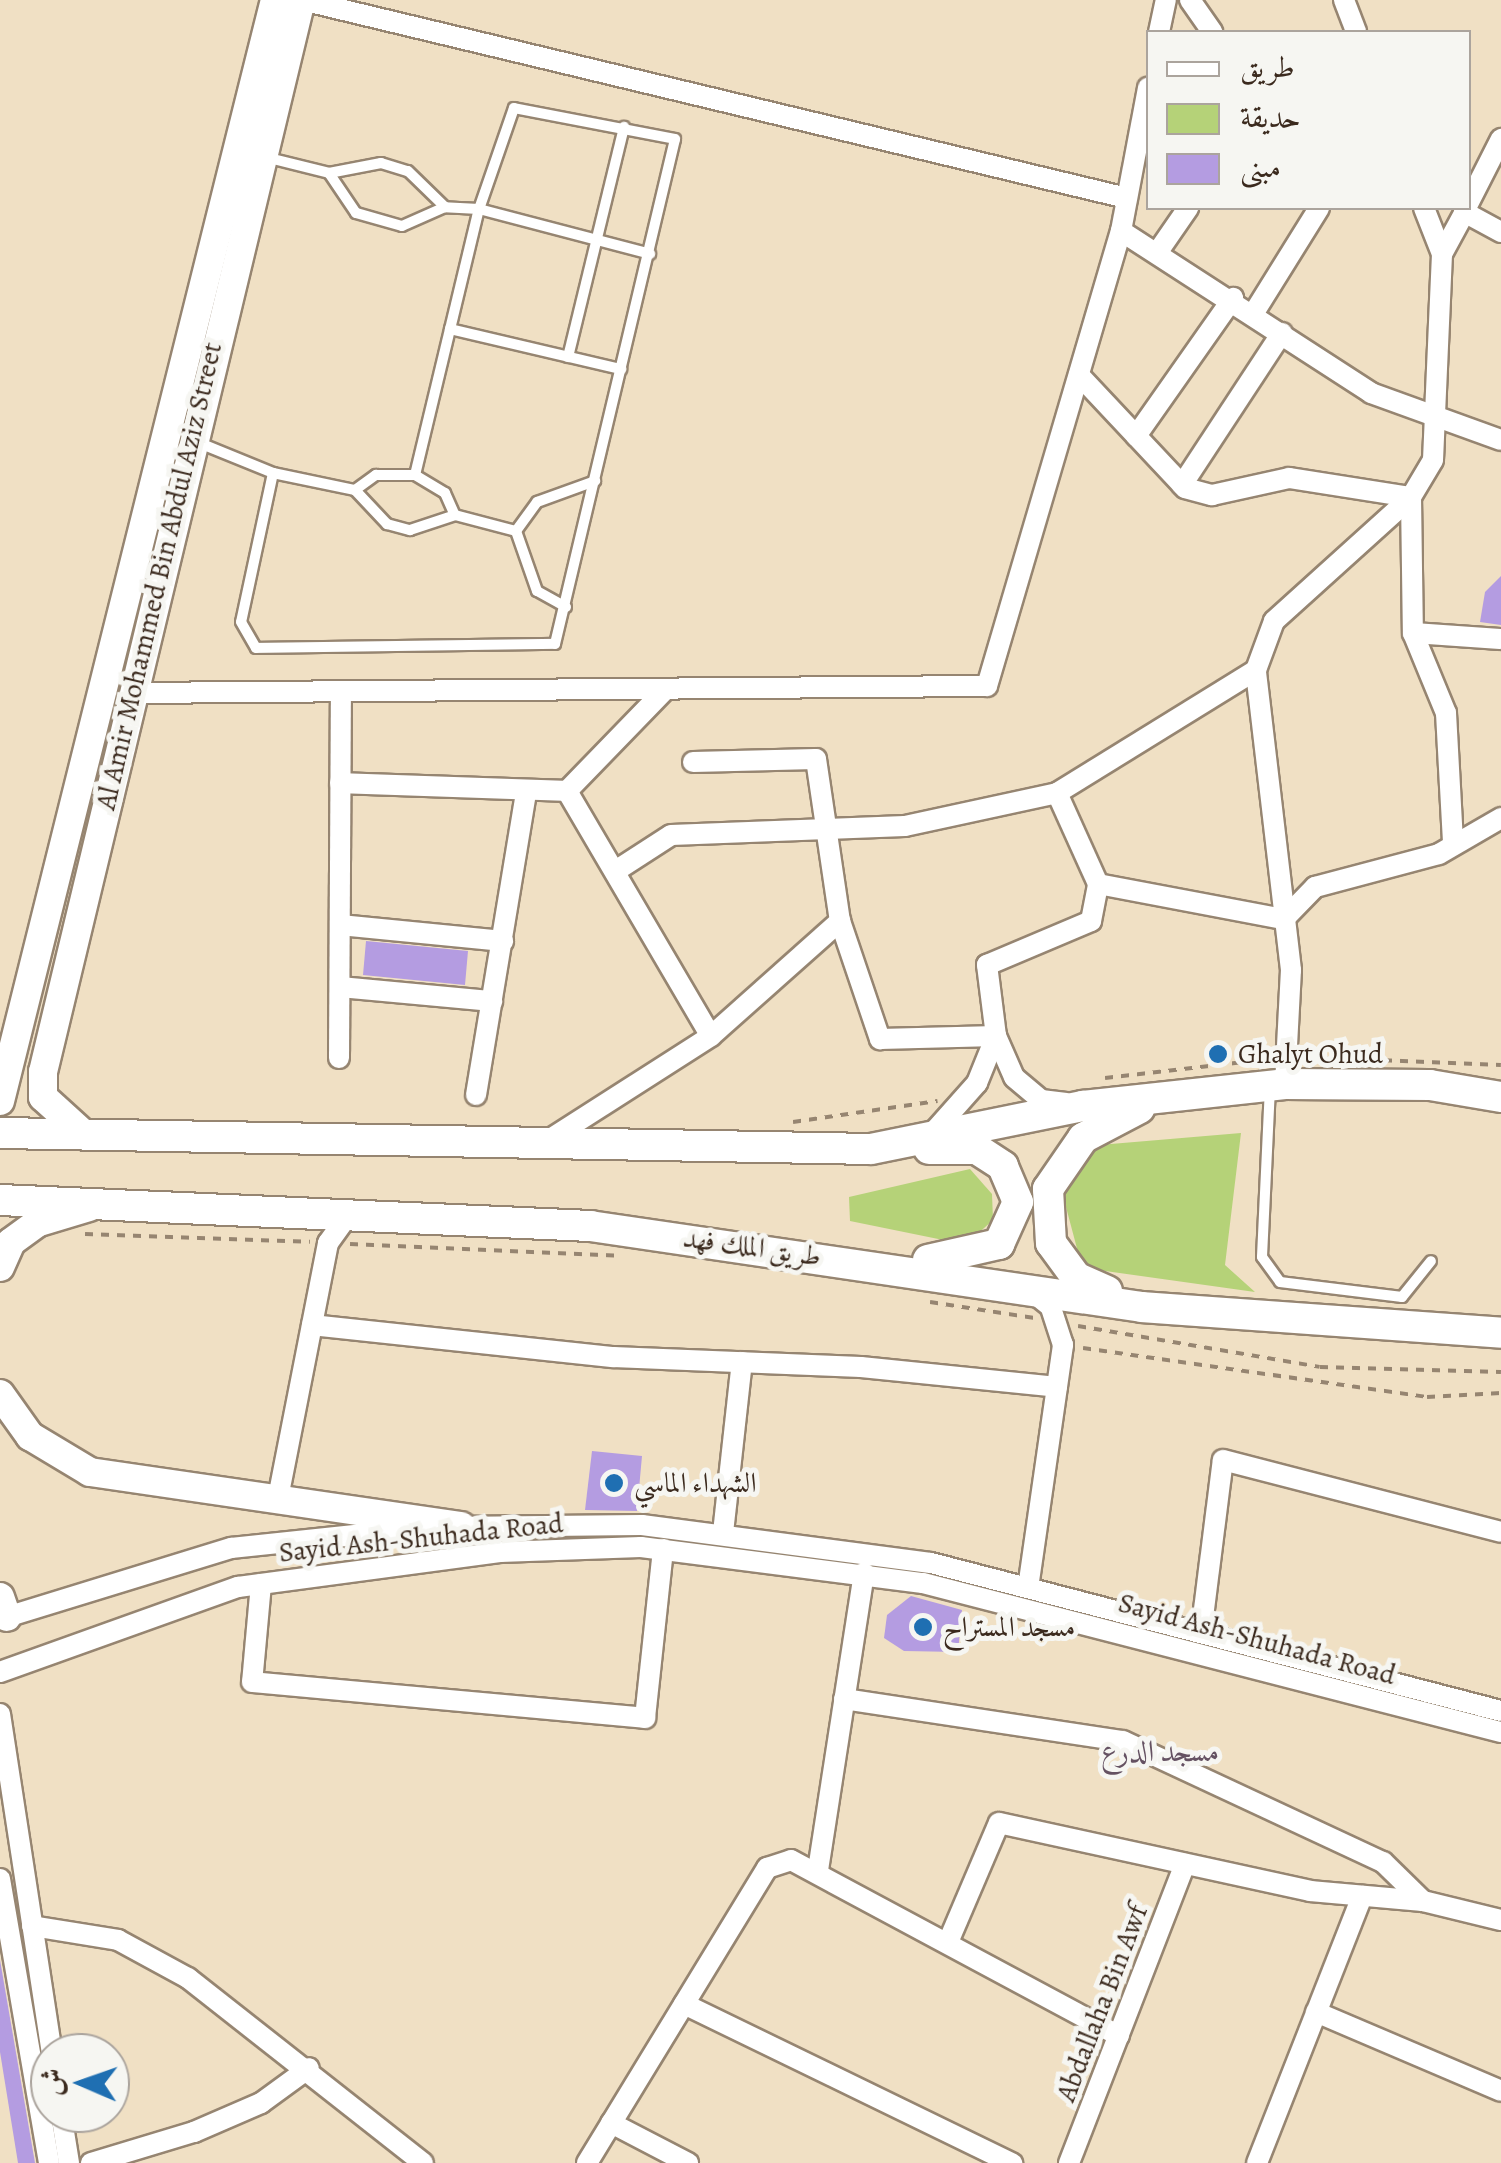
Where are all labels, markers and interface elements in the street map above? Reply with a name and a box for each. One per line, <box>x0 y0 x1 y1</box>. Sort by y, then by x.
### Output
legend <box>1146 30 1471 210</box>
text: طريق <box>1240 47 1295 87</box>
text: حديقة <box>1240 97 1301 137</box>
text: مبنى <box>1240 147 1281 187</box>
street label: Al Amir Mohammed Bin Abdul Aziz Street <box>89 339 229 813</box>
place label: Ghalyt Ohud <box>1238 1037 1383 1071</box>
marker: Ghalyt Ohud <box>1207 1043 1229 1065</box>
street label: طريق الملك فهد <box>681 1221 823 1273</box>
place label: الشهداء الماسي <box>634 1466 756 1500</box>
marker: الشهداء الماسي <box>603 1472 625 1494</box>
street label: Sayid Ash-Shuhada Road <box>277 1506 565 1570</box>
street label: Sayid Ash-Shuhada Road <box>1115 1586 1399 1692</box>
place label: مسجد المستراح <box>943 1610 1075 1644</box>
marker: مسجد المستراح <box>912 1616 934 1638</box>
district label: مسجد الدرع <box>1101 1733 1219 1769</box>
street label: Abdallaha Bin Awf <box>1049 1900 1155 2106</box>
north arrow <box>30 2033 130 2133</box>
text: ش <box>33 2067 71 2097</box>

